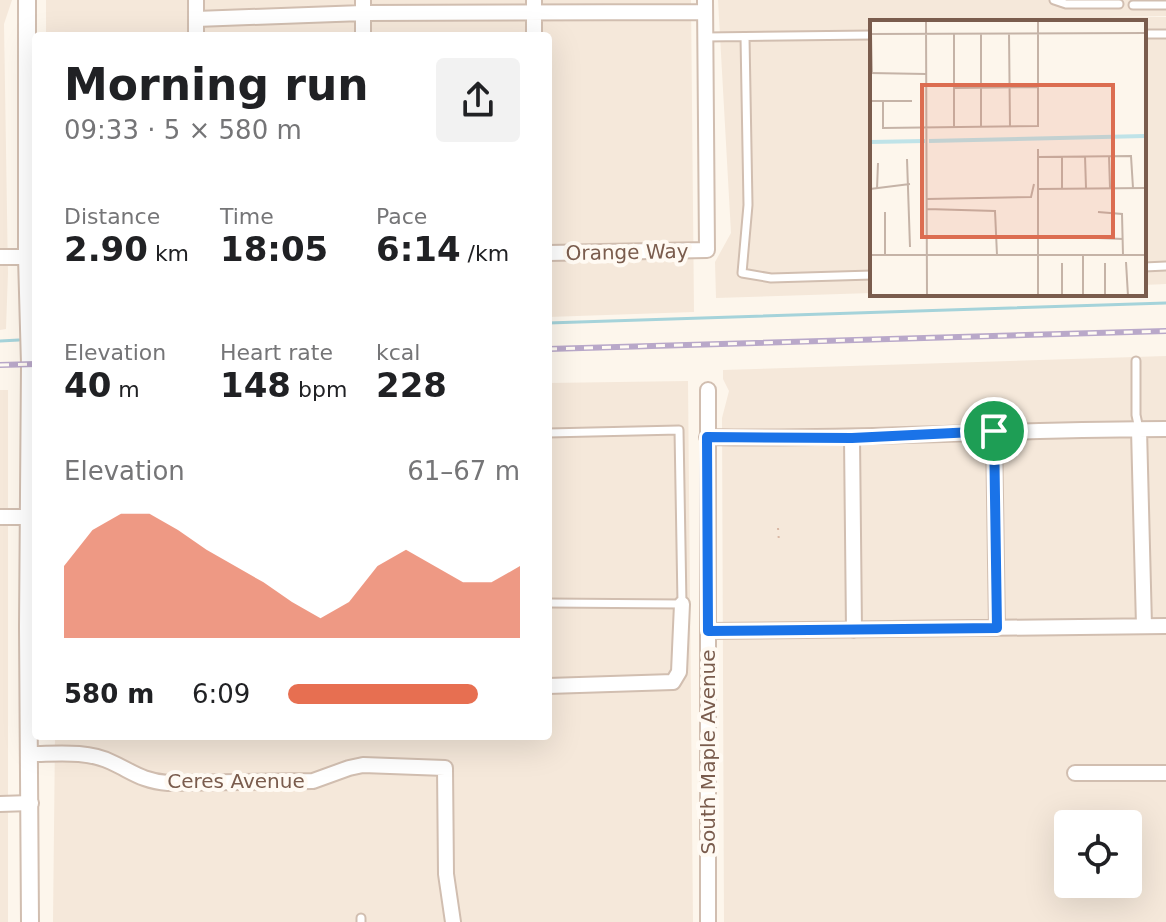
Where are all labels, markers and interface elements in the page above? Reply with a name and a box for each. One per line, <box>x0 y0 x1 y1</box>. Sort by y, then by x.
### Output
inset map <box>870 20 1146 296</box>
button: share <box>436 58 520 142</box>
text: Morning run <box>64 59 369 110</box>
text: 09:33 · 5 × 580 m <box>64 115 302 145</box>
text: Distance <box>64 204 160 229</box>
text: Time <box>220 204 274 229</box>
text: Pace <box>376 204 427 229</box>
text: 2.90 <box>64 229 148 269</box>
text: 18:05 <box>220 229 328 269</box>
text: 6:14 <box>376 229 461 269</box>
street label: Orange Way <box>565 239 689 265</box>
text: km <box>148 241 189 266</box>
text: /km <box>461 241 509 266</box>
text: Elevation <box>64 340 166 365</box>
text: Heart rate <box>220 340 333 365</box>
text: kcal <box>376 340 420 365</box>
text: 40 <box>64 365 111 405</box>
text: 148 <box>220 365 291 405</box>
text: 228 <box>376 365 447 405</box>
text: m <box>111 377 140 402</box>
text: bpm <box>291 377 347 402</box>
pin <box>960 397 1028 465</box>
icon: arrive <box>972 409 1016 453</box>
text: Elevation <box>64 456 185 486</box>
text: 61–67 m <box>407 456 520 486</box>
street label: South Maple Avenue <box>696 649 720 855</box>
text: 580 m <box>64 679 154 709</box>
text: 6:09 <box>192 679 250 709</box>
street label: Ceres Avenue <box>167 769 305 793</box>
map controls <box>1054 810 1142 898</box>
button: locate <box>1054 810 1142 898</box>

